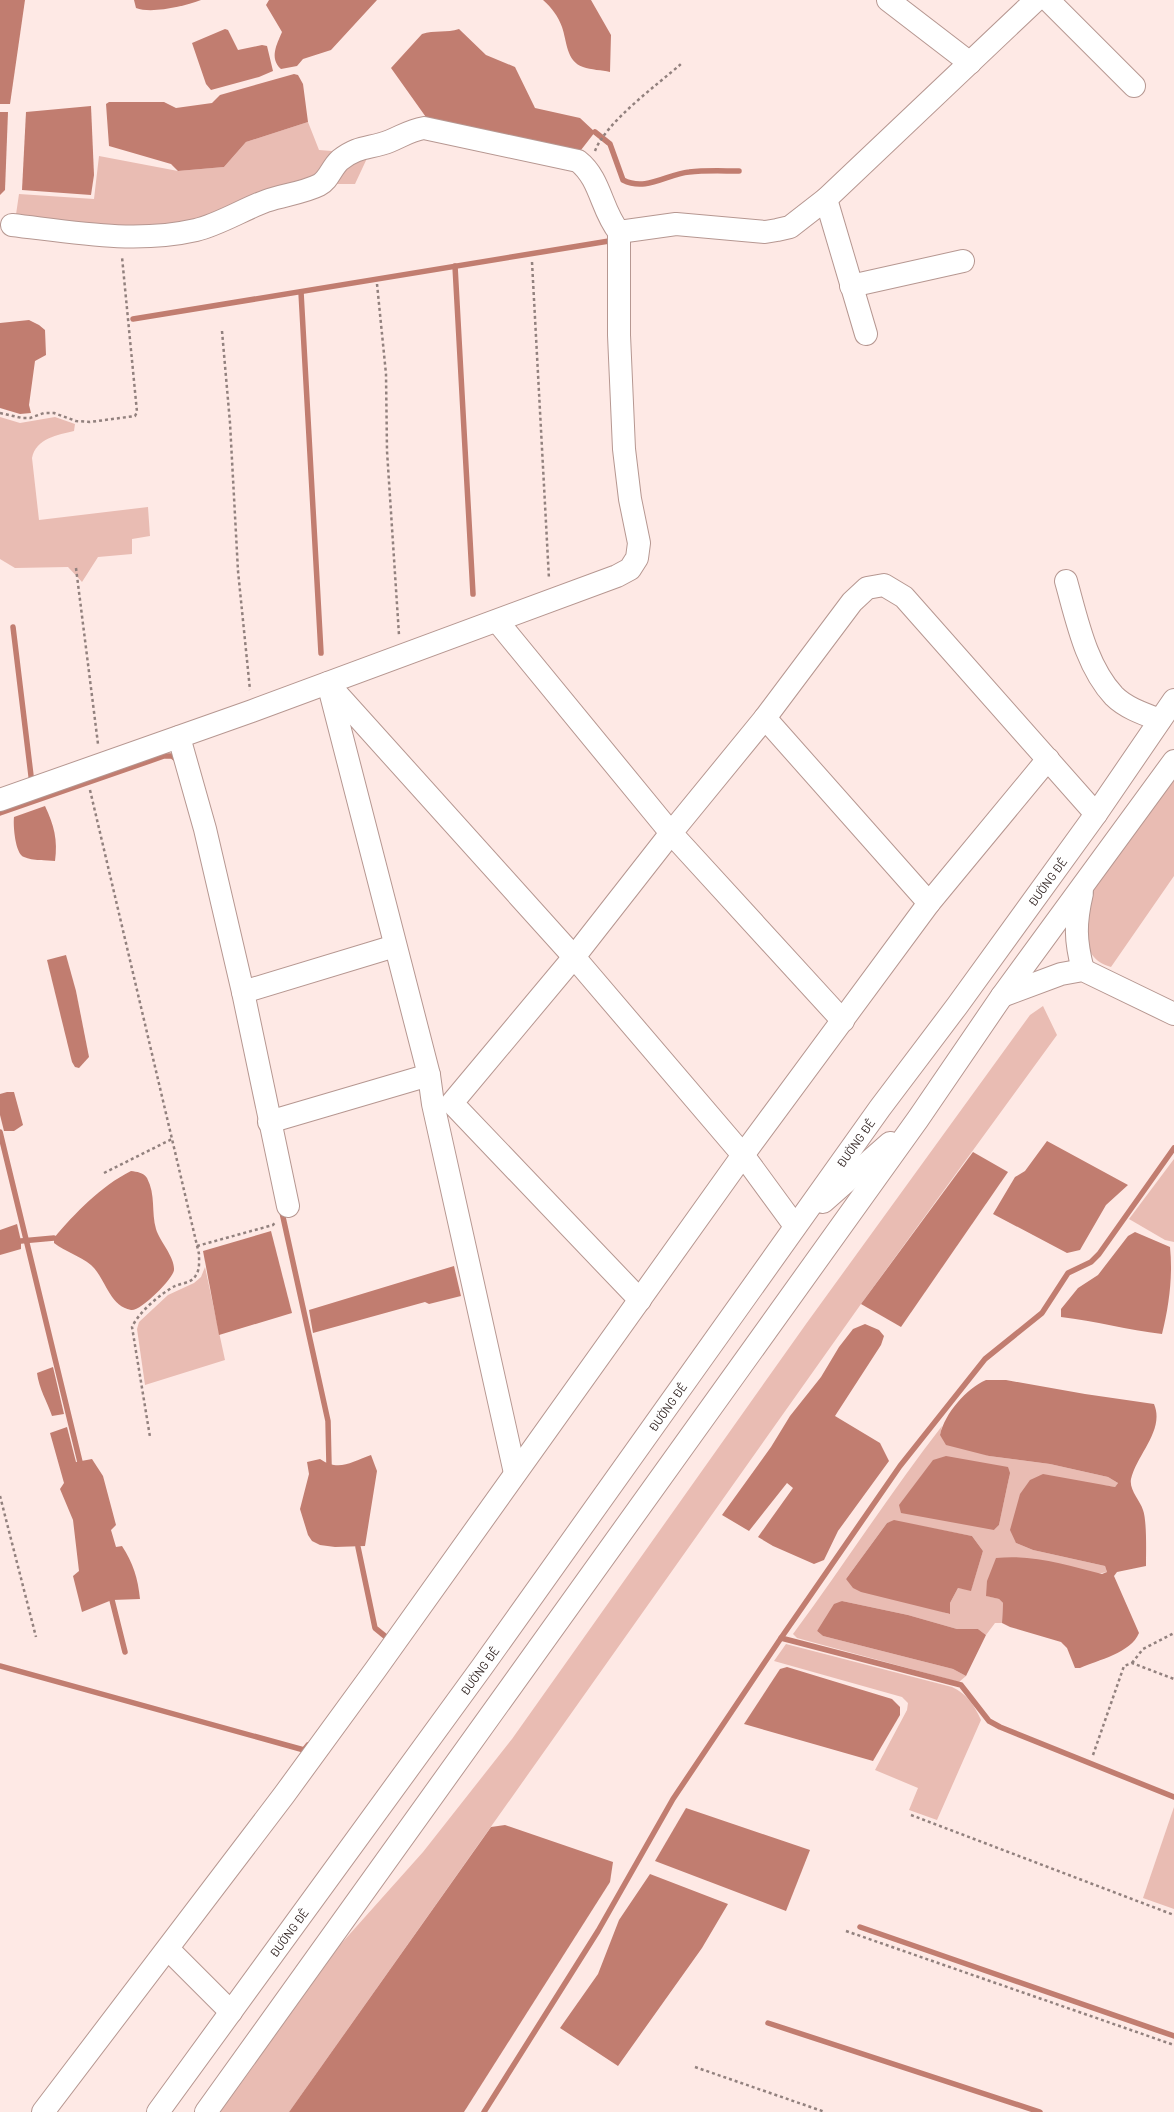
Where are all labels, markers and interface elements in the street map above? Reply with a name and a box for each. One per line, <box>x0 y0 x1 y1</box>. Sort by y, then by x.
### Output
street label: ĐƯỜNG ĐÊ <box>1025 855 1069 909</box>
street label: ĐƯỜNG ĐÊ <box>833 1116 877 1170</box>
street label: ĐƯỜNG ĐÊ <box>645 1380 689 1434</box>
street label: ĐƯỜNG ĐÊ <box>457 1643 502 1698</box>
street label: ĐƯỜNG ĐÊ <box>266 1906 311 1960</box>

